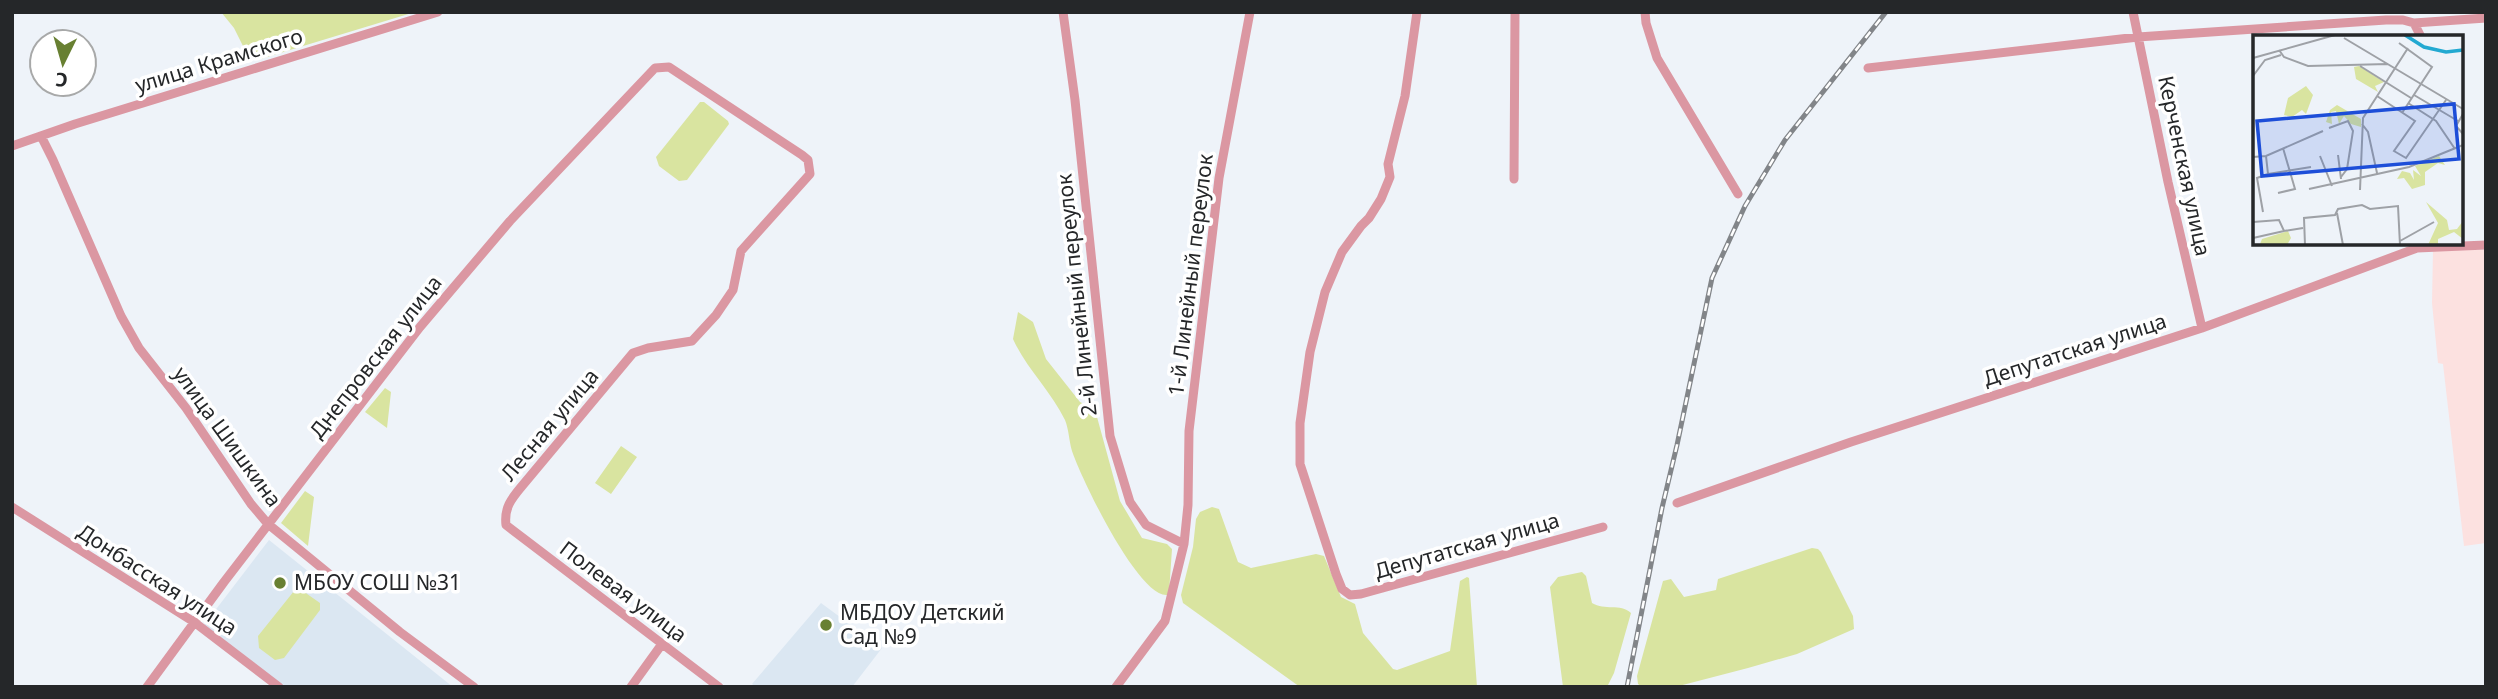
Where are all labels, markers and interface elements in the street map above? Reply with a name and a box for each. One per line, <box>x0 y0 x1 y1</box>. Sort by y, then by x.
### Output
street label: улица Крамского <box>132 21 306 99</box>
north arrow <box>28 28 98 98</box>
inset map <box>2253 35 2463 245</box>
text: С <box>54 66 69 93</box>
street label: Керченская улица <box>2152 73 2218 258</box>
street label: 1-й Линейный переулок <box>1161 152 1219 397</box>
street label: 2-й Линейный переулок <box>1049 173 1103 418</box>
street label: Днепровская улица <box>303 269 448 444</box>
street label: Депутатская улица <box>1980 306 2170 392</box>
street label: улица Шишкина <box>167 361 288 512</box>
street label: Лесная улица <box>494 362 604 486</box>
street label: Депутатская улица <box>1371 505 1562 585</box>
street label: Донбасская улица <box>72 517 243 641</box>
street label: Полевая улица <box>554 534 693 648</box>
place label: МБОУ СОШ №31 <box>294 568 461 596</box>
marker: МБОУ СОШ №31 <box>272 575 288 591</box>
place label: МБДОУ Детский Сад №9 <box>840 598 1005 650</box>
marker: МБДОУ Детский Сад №9 <box>818 617 834 633</box>

